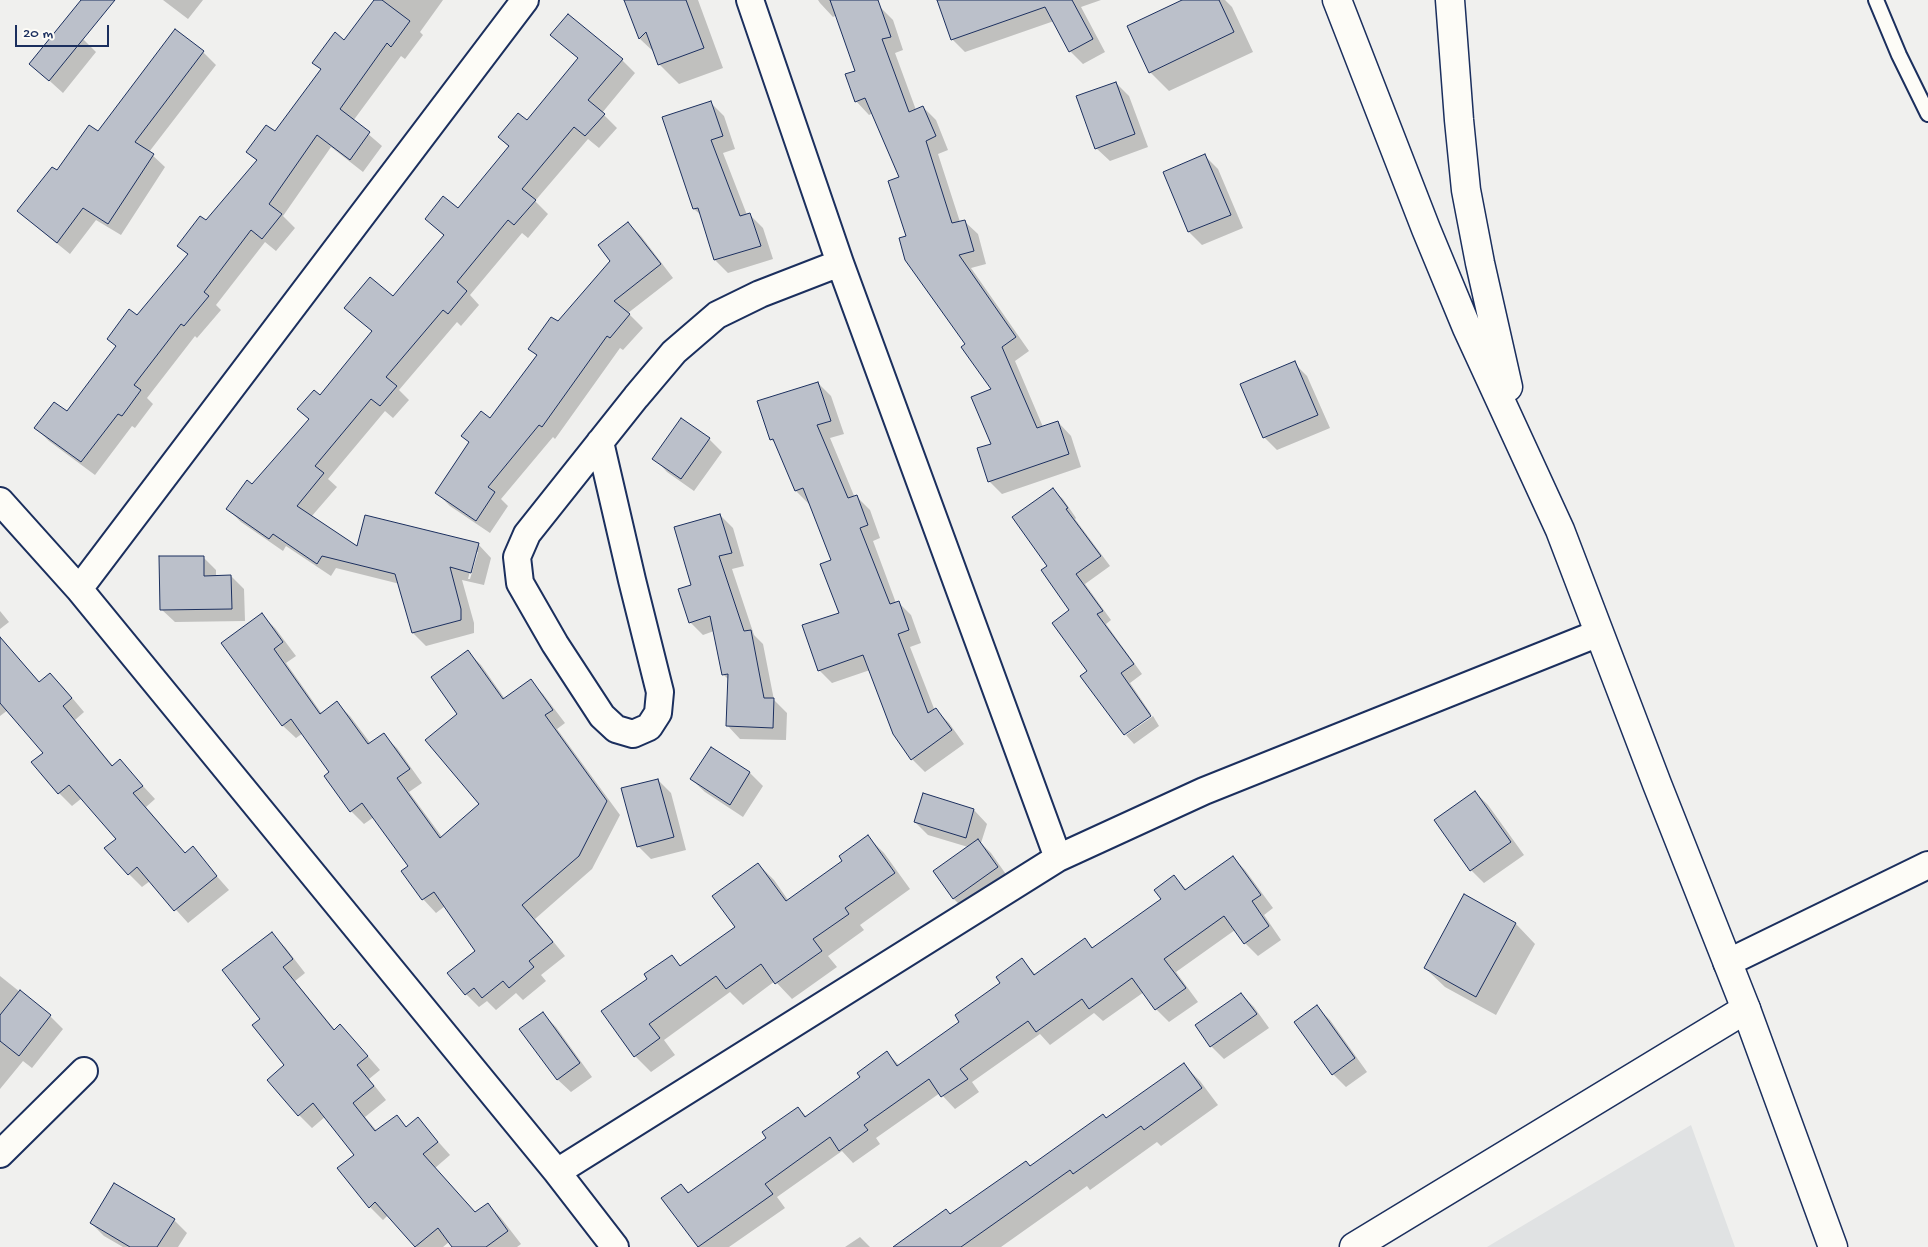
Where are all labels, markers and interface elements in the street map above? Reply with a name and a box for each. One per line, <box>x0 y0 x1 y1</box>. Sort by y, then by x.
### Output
scale bar <box>18 15 111 47</box>
text: 20 m <box>23 25 53 43</box>

